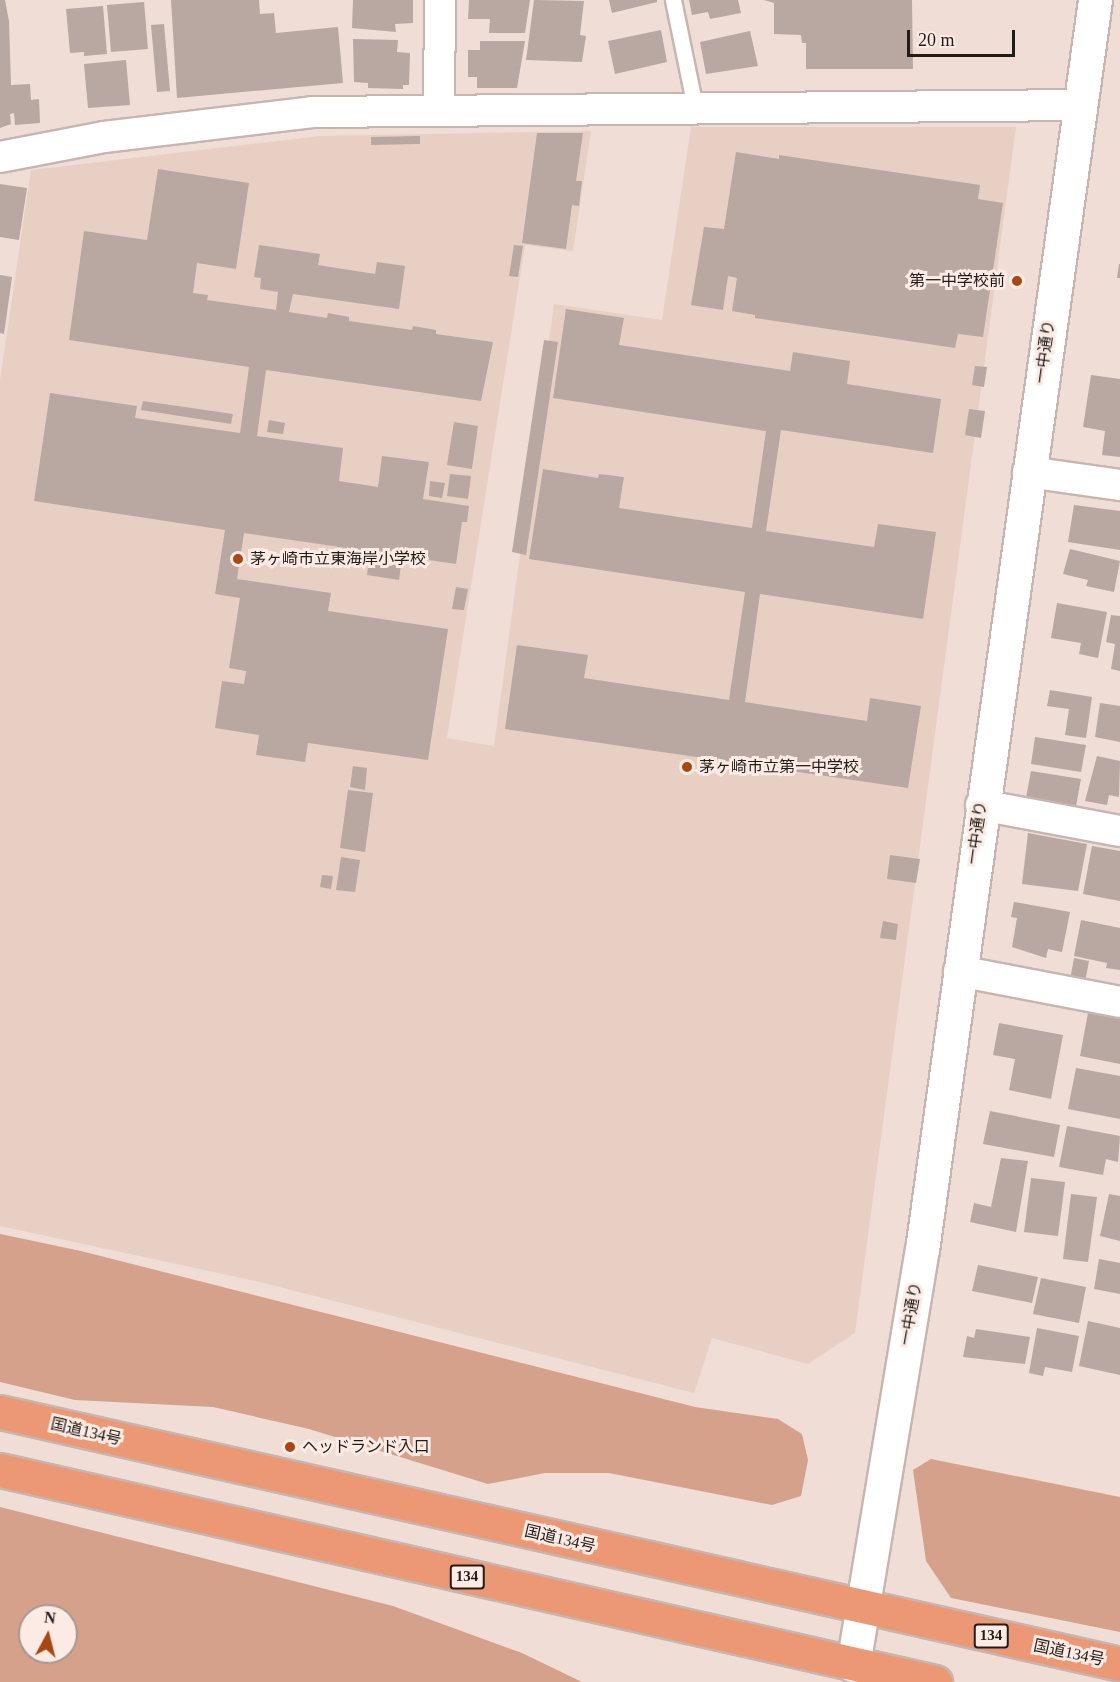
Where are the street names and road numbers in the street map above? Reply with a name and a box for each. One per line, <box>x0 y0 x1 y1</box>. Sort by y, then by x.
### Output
street label: 一中通り <box>1031 319 1059 385</box>
street label: 一中通り <box>963 800 991 866</box>
street label: 一中通り <box>896 1281 926 1347</box>
street label: 国道134号 <box>49 1415 123 1449</box>
street label: 国道134号 <box>523 1522 597 1556</box>
road number: 134 <box>449 1565 485 1589</box>
road number: 134 <box>973 1624 1009 1648</box>
street label: 国道134号 <box>1032 1636 1106 1670</box>

